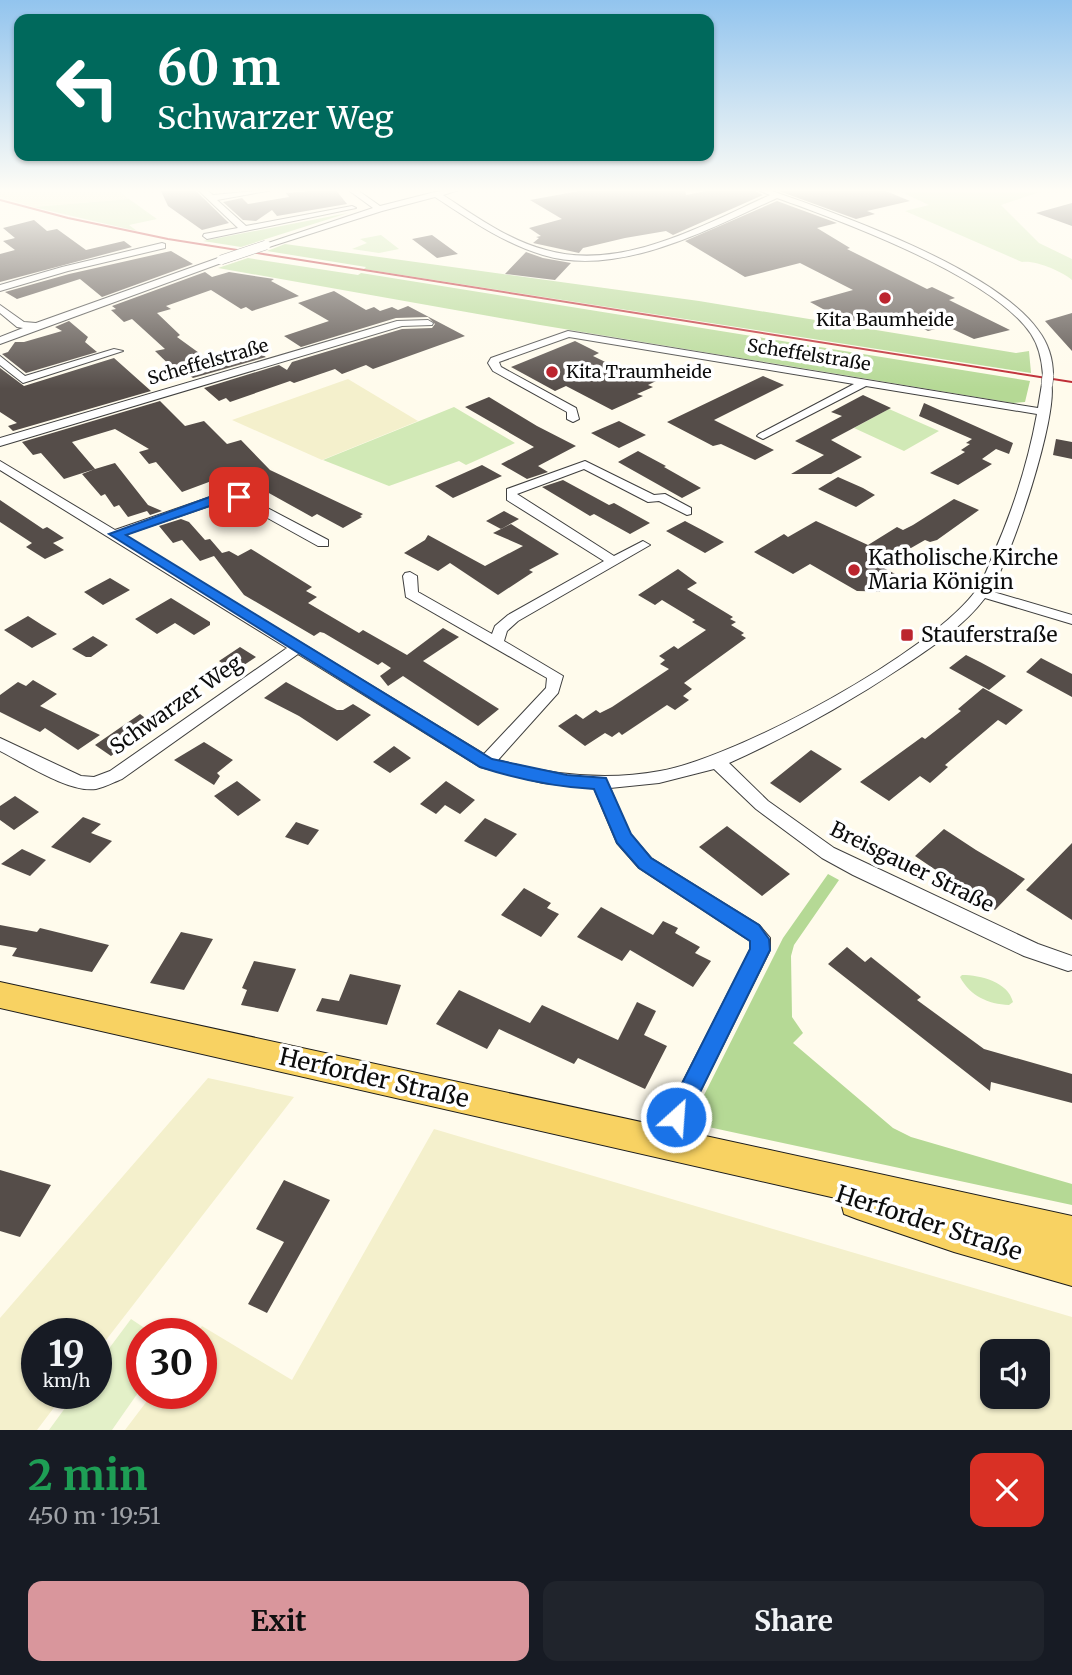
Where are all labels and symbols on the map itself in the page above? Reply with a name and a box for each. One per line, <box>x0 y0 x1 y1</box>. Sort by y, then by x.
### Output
marker: Kita Baumheide <box>877 290 893 306</box>
place label: Kita Baumheide <box>816 308 954 331</box>
street label: Scheffelstraße <box>145 333 271 390</box>
street label: Scheffelstraße <box>746 333 872 376</box>
place label: Kita Traumheide <box>566 360 712 383</box>
marker: Kita Traumheide <box>544 364 560 380</box>
pin <box>209 467 269 527</box>
place label: Katholische Kirche Maria Königin <box>868 544 1058 595</box>
marker: Katholische Kirche Maria Königin <box>846 562 862 578</box>
place label: Stauferstraße <box>921 621 1058 648</box>
marker: Stauferstraße <box>899 627 915 643</box>
street label: Schwarzer Weg <box>104 649 247 760</box>
street label: Breisgauer Straße <box>826 815 999 918</box>
street label: Herforder Straße <box>276 1041 472 1114</box>
position arrow <box>639 1080 713 1154</box>
street label: Herforder Straße <box>832 1178 1026 1267</box>
speed limit sign: 30 <box>126 1318 217 1409</box>

